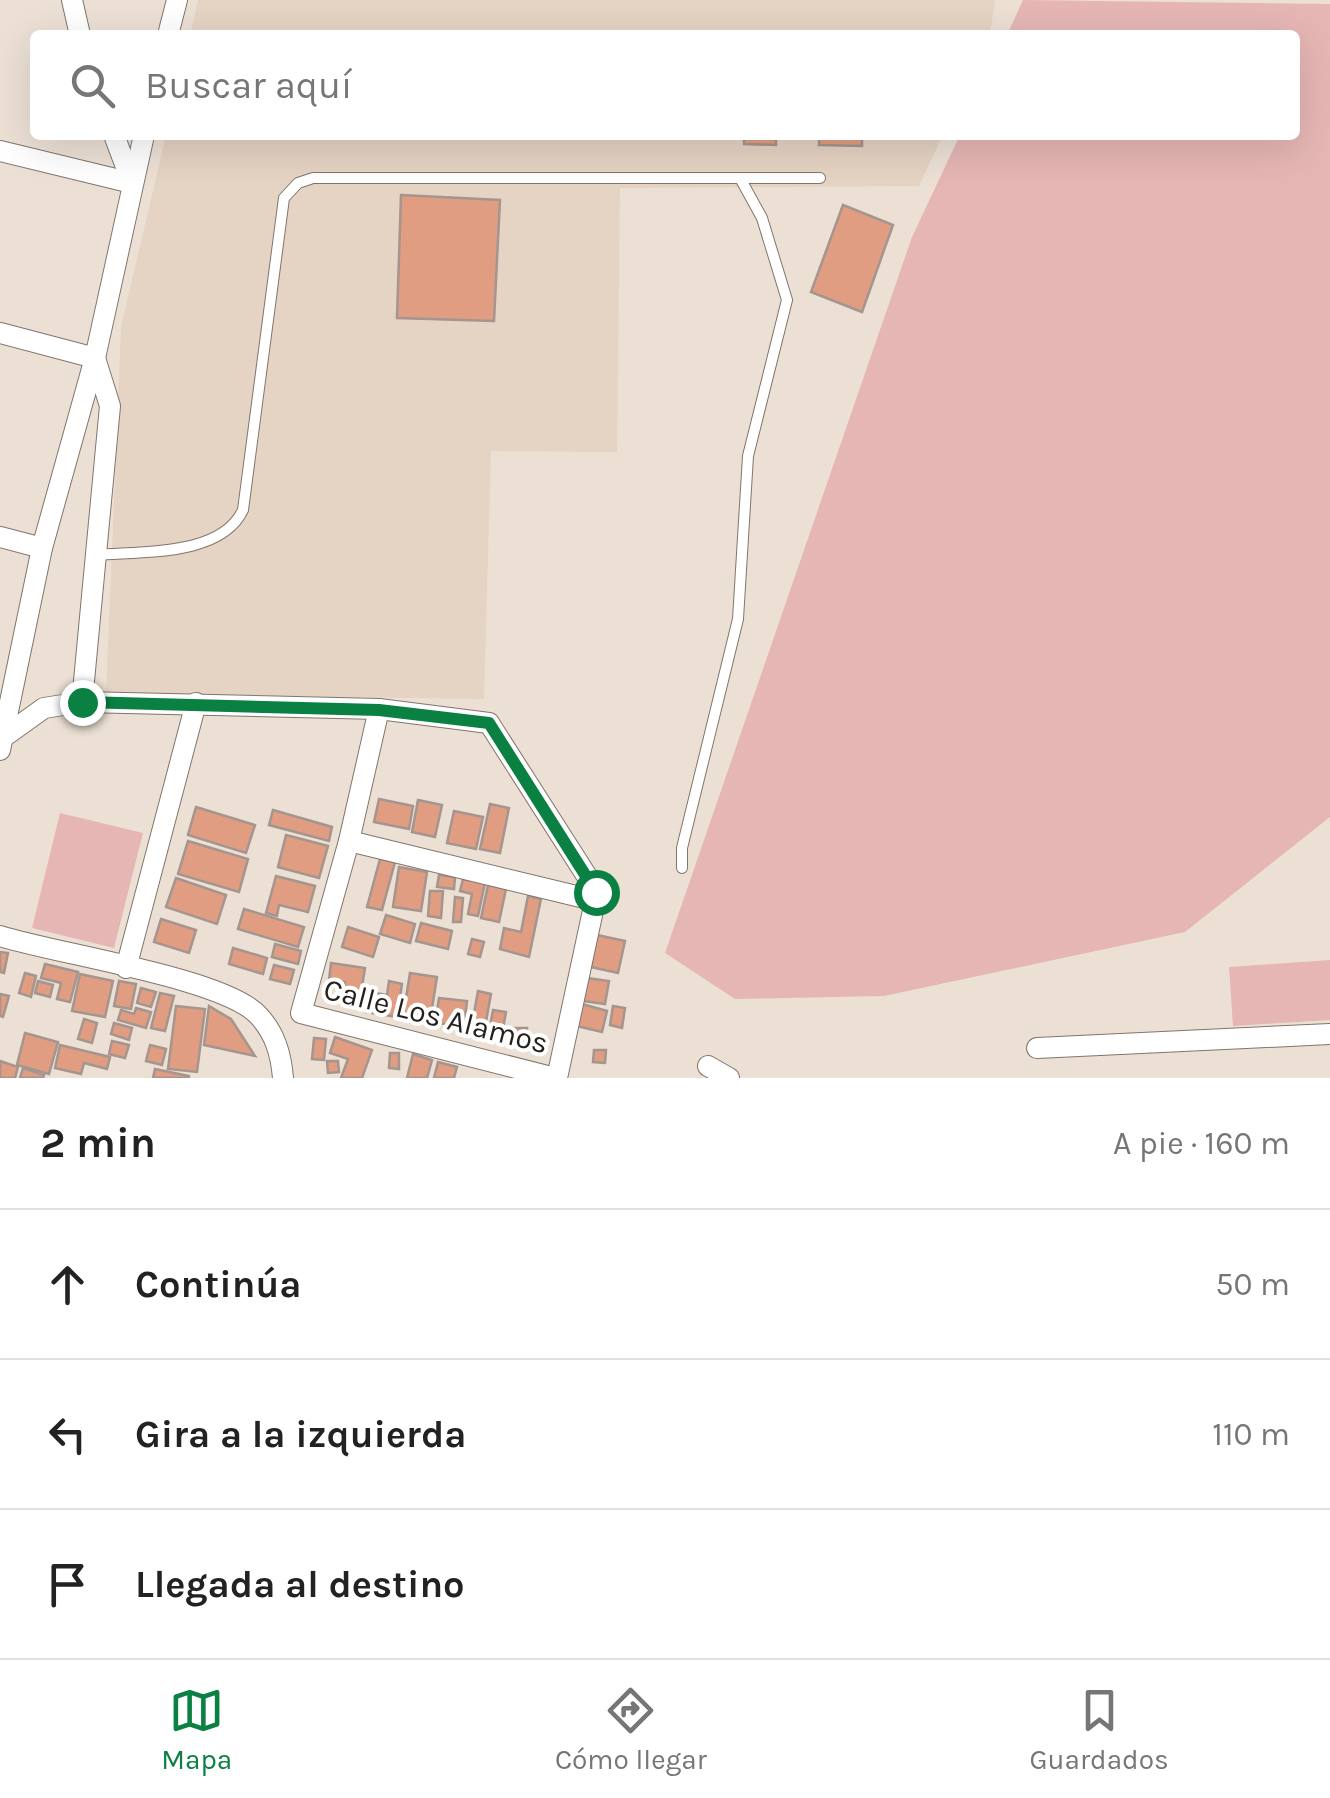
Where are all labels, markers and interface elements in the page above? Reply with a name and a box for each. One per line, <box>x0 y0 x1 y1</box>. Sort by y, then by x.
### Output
search box <box>30 30 1300 140</box>
icon: search <box>65 58 120 113</box>
text: Buscar aquí <box>145 63 352 108</box>
route end <box>60 680 106 726</box>
route start <box>574 870 620 916</box>
street label: Calle Los Alamos <box>320 971 552 1061</box>
text: 2 min <box>40 1118 156 1168</box>
text: A pie · 160 m <box>1113 1125 1290 1162</box>
icon: ahead <box>40 1257 95 1312</box>
text: Continúa <box>135 1262 301 1307</box>
text: 50 m <box>1215 1266 1290 1303</box>
icon: left <box>40 1407 95 1462</box>
text: Gira a la izquierda <box>135 1412 467 1457</box>
text: 110 m <box>1212 1416 1290 1453</box>
icon: arrive <box>40 1557 95 1612</box>
text: Llegada al destino <box>135 1562 465 1607</box>
tab: Mapa <box>161 1683 232 1776</box>
tab: Cómo llegar <box>555 1683 707 1776</box>
tab: Guardados <box>1030 1683 1169 1776</box>

